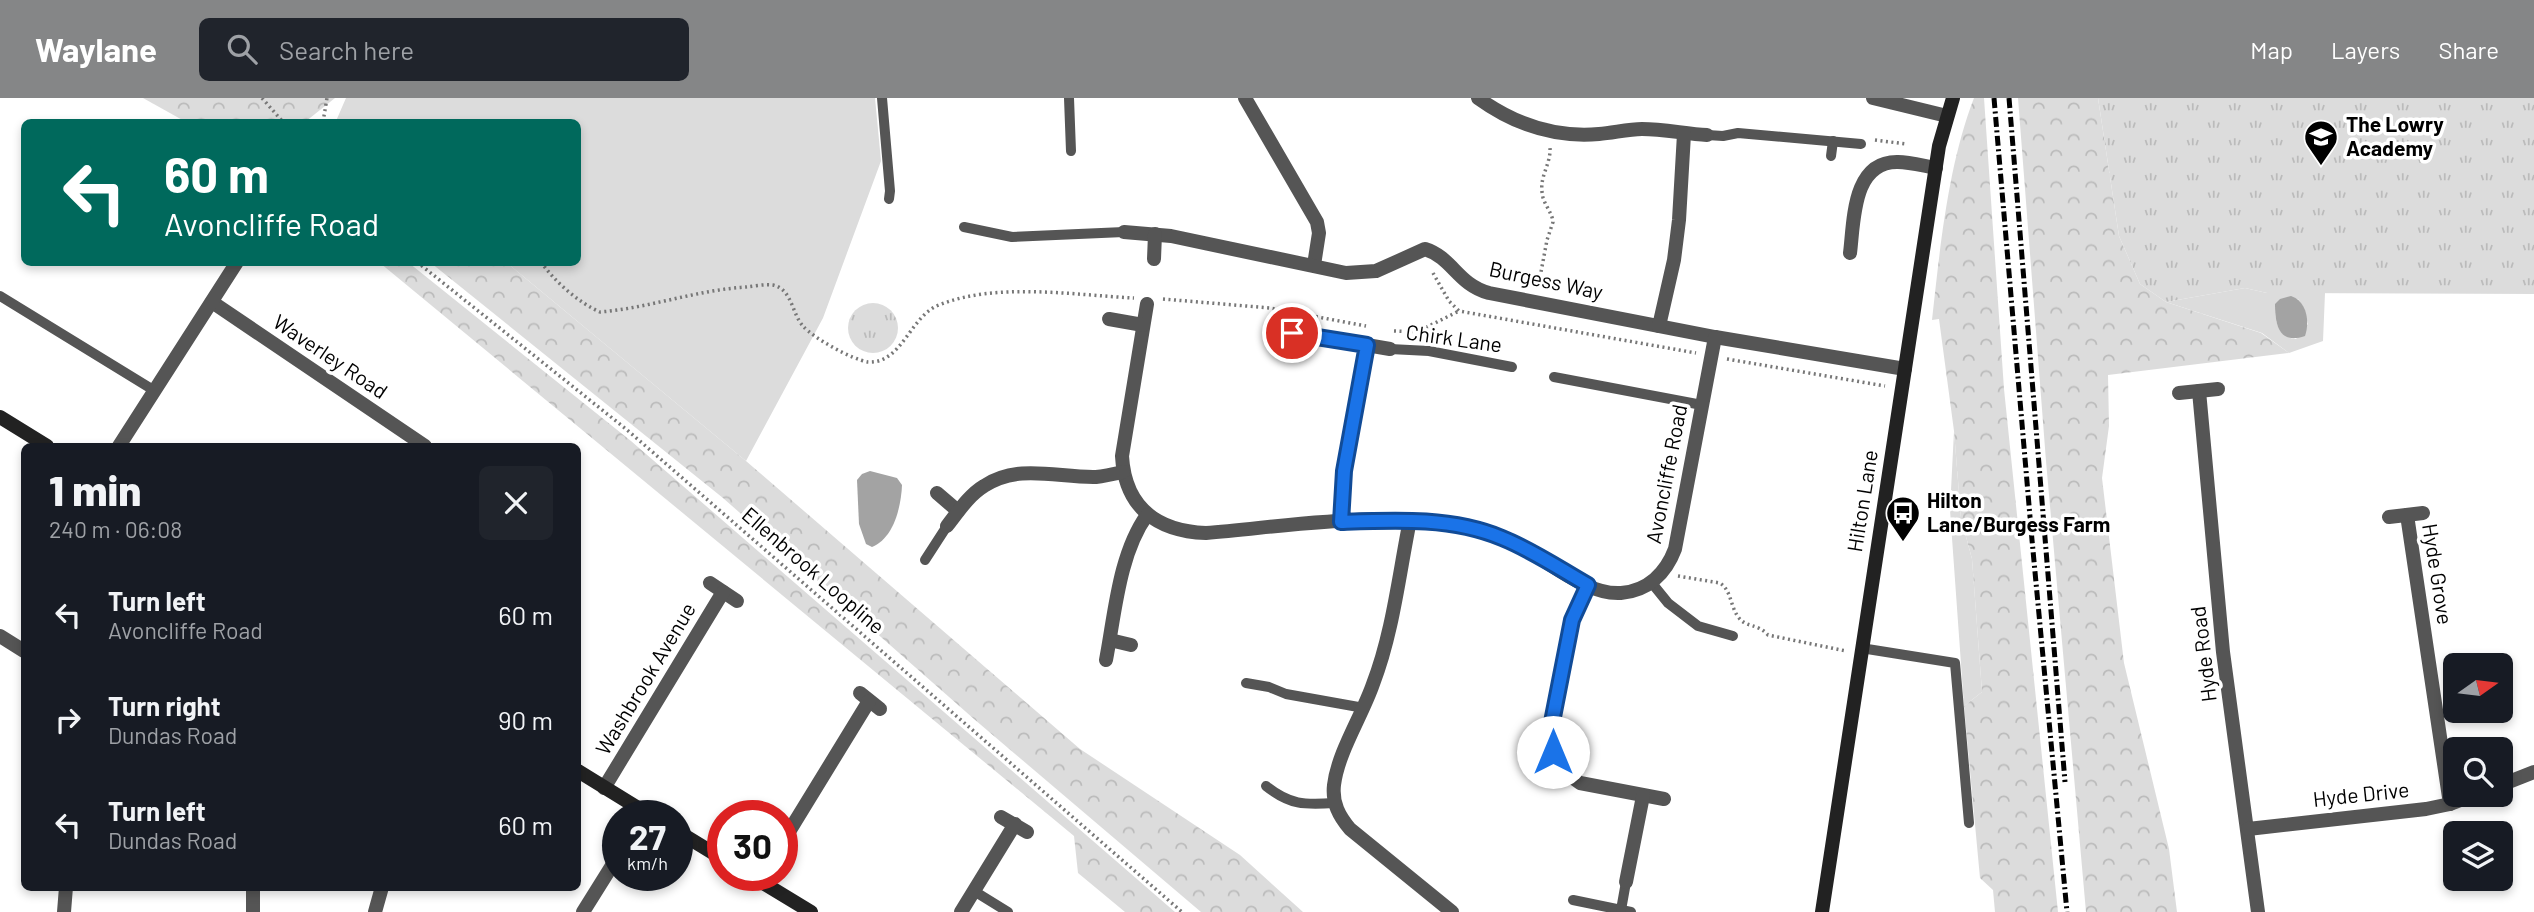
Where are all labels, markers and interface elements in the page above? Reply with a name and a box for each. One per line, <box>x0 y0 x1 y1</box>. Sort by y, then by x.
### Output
search box <box>199 18 689 81</box>
text: Waylane <box>35 29 157 69</box>
icon: search <box>223 30 261 68</box>
text: Search here <box>279 34 414 65</box>
text: Map <box>2250 35 2293 64</box>
text: Layers <box>2331 35 2400 64</box>
text: Share <box>2438 35 2499 64</box>
place label: The Lowry Academy <box>2346 111 2444 160</box>
school or university icon: The Lowry Academy <box>2302 118 2340 167</box>
text: 60 m <box>164 144 269 203</box>
icon: left <box>49 147 140 238</box>
text: Avoncliffe Road <box>164 204 379 242</box>
street label: Burgess Way <box>1487 255 1606 304</box>
pin <box>1262 303 1322 363</box>
street label: Waverley Road <box>269 308 393 403</box>
icon: arrive <box>1273 314 1311 352</box>
street label: Chirk Lane <box>1405 318 1504 357</box>
street label: Avoncliffe Road <box>1640 402 1691 545</box>
street label: Hilton Lane <box>1841 448 1882 554</box>
text: 1 min <box>49 464 141 514</box>
button: close <box>479 466 553 540</box>
place label: Hilton Lane/Burgess Farm <box>1927 487 2110 536</box>
bus stop icon: Hilton Lane/Burgess Farm <box>1884 494 1922 543</box>
street label: Ellenbrook Loopline <box>738 501 890 638</box>
text: 240 m · 06:08 <box>49 515 182 543</box>
street label: Hyde Grove <box>2418 521 2459 626</box>
text: Turn left <box>108 585 206 616</box>
icon: left <box>49 596 87 634</box>
street label: Washbrook Avenue <box>589 598 700 759</box>
text: 60 m <box>498 599 553 630</box>
street label: Hyde Road <box>2184 605 2221 704</box>
text: Avoncliffe Road <box>108 616 263 644</box>
north arrow <box>2443 653 2513 723</box>
map controls <box>2443 653 2513 891</box>
text: Turn right <box>108 690 221 721</box>
icon: right <box>49 701 87 739</box>
text: 90 m <box>498 704 553 735</box>
position arrow <box>1516 715 1590 789</box>
text: Dundas Road <box>108 721 237 749</box>
button: search <box>2443 737 2513 807</box>
street label: Hyde Drive <box>2311 776 2410 811</box>
text: Turn left <box>108 795 206 826</box>
speed limit sign: 30 <box>707 800 798 891</box>
icon: left <box>49 806 87 844</box>
text: 60 m <box>498 809 553 840</box>
text: 27 <box>629 815 666 857</box>
button: layers <box>2443 821 2513 891</box>
text: Dundas Road <box>108 826 237 854</box>
text: km/h <box>627 852 668 874</box>

